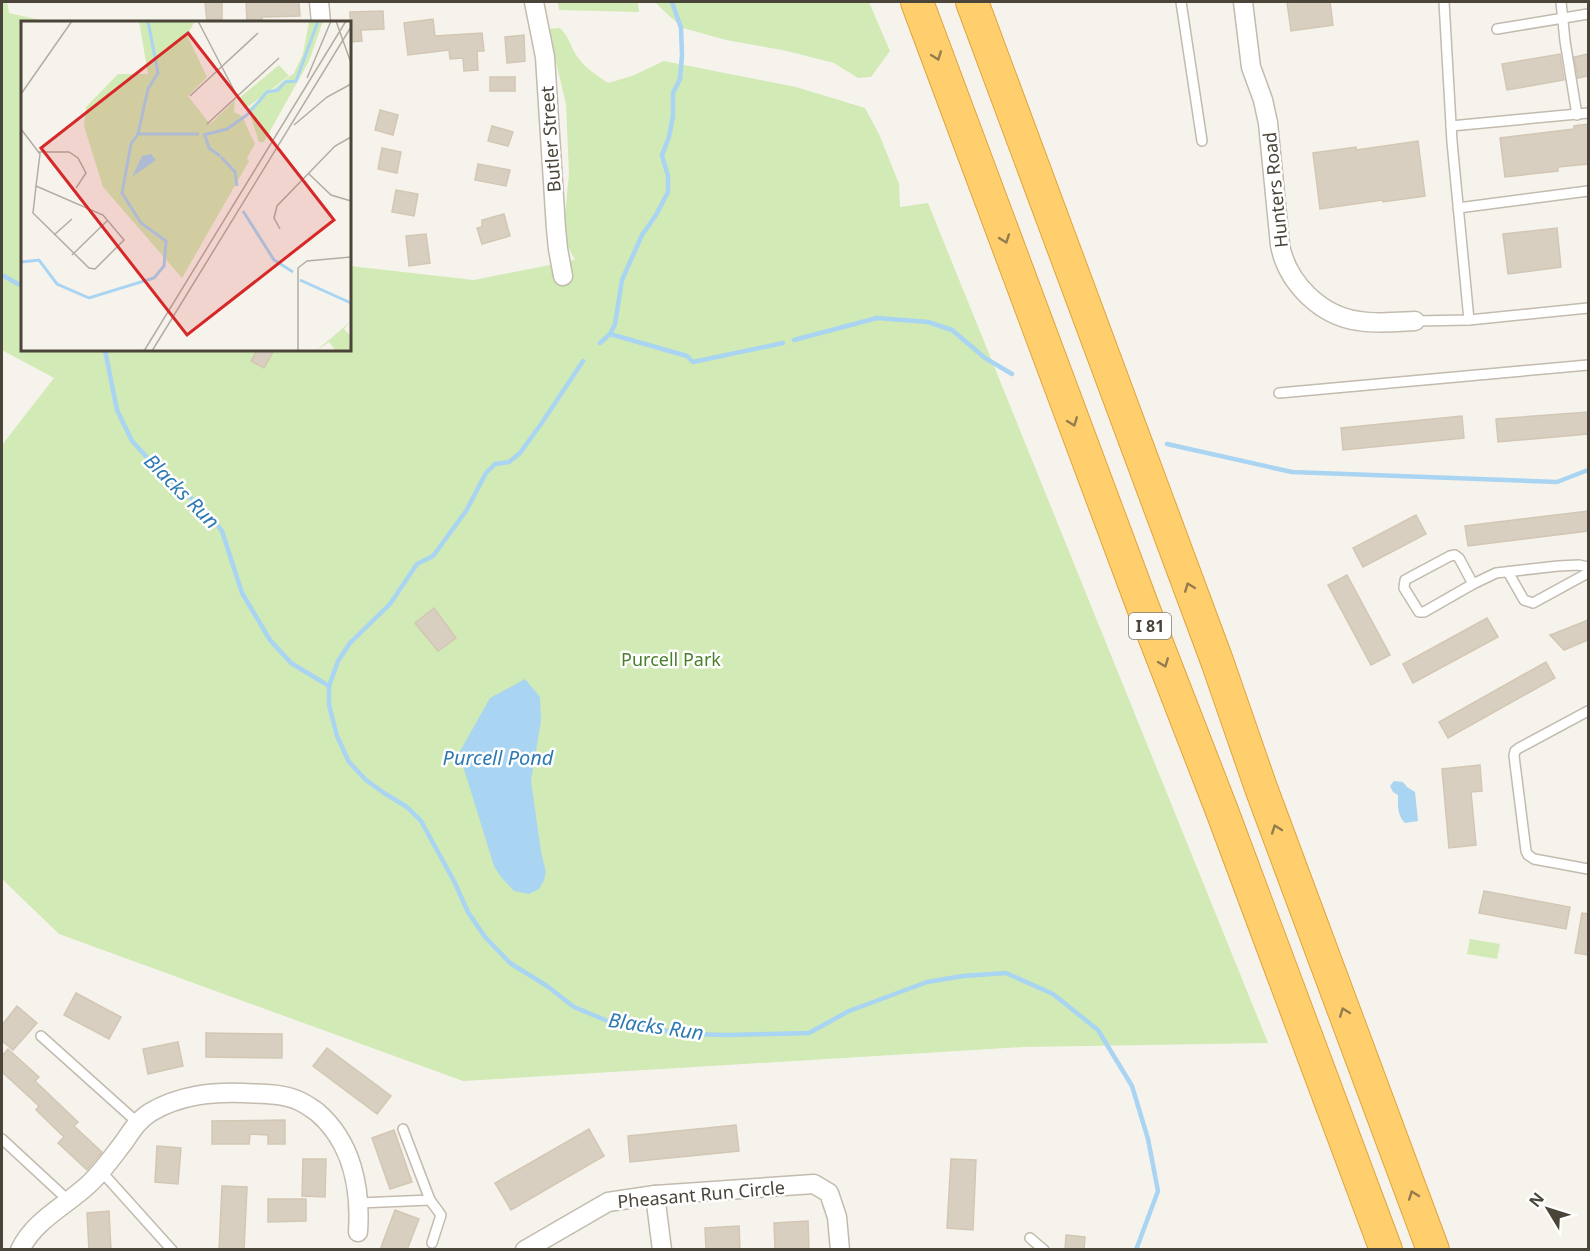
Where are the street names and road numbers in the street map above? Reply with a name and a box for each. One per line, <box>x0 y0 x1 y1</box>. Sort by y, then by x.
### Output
street label: Butler Street <box>534 85 566 193</box>
street label: Hunters Road <box>1257 131 1293 249</box>
road number: I 81 <box>1129 613 1171 639</box>
street label: Pheasant Run Circle <box>616 1175 786 1213</box>

